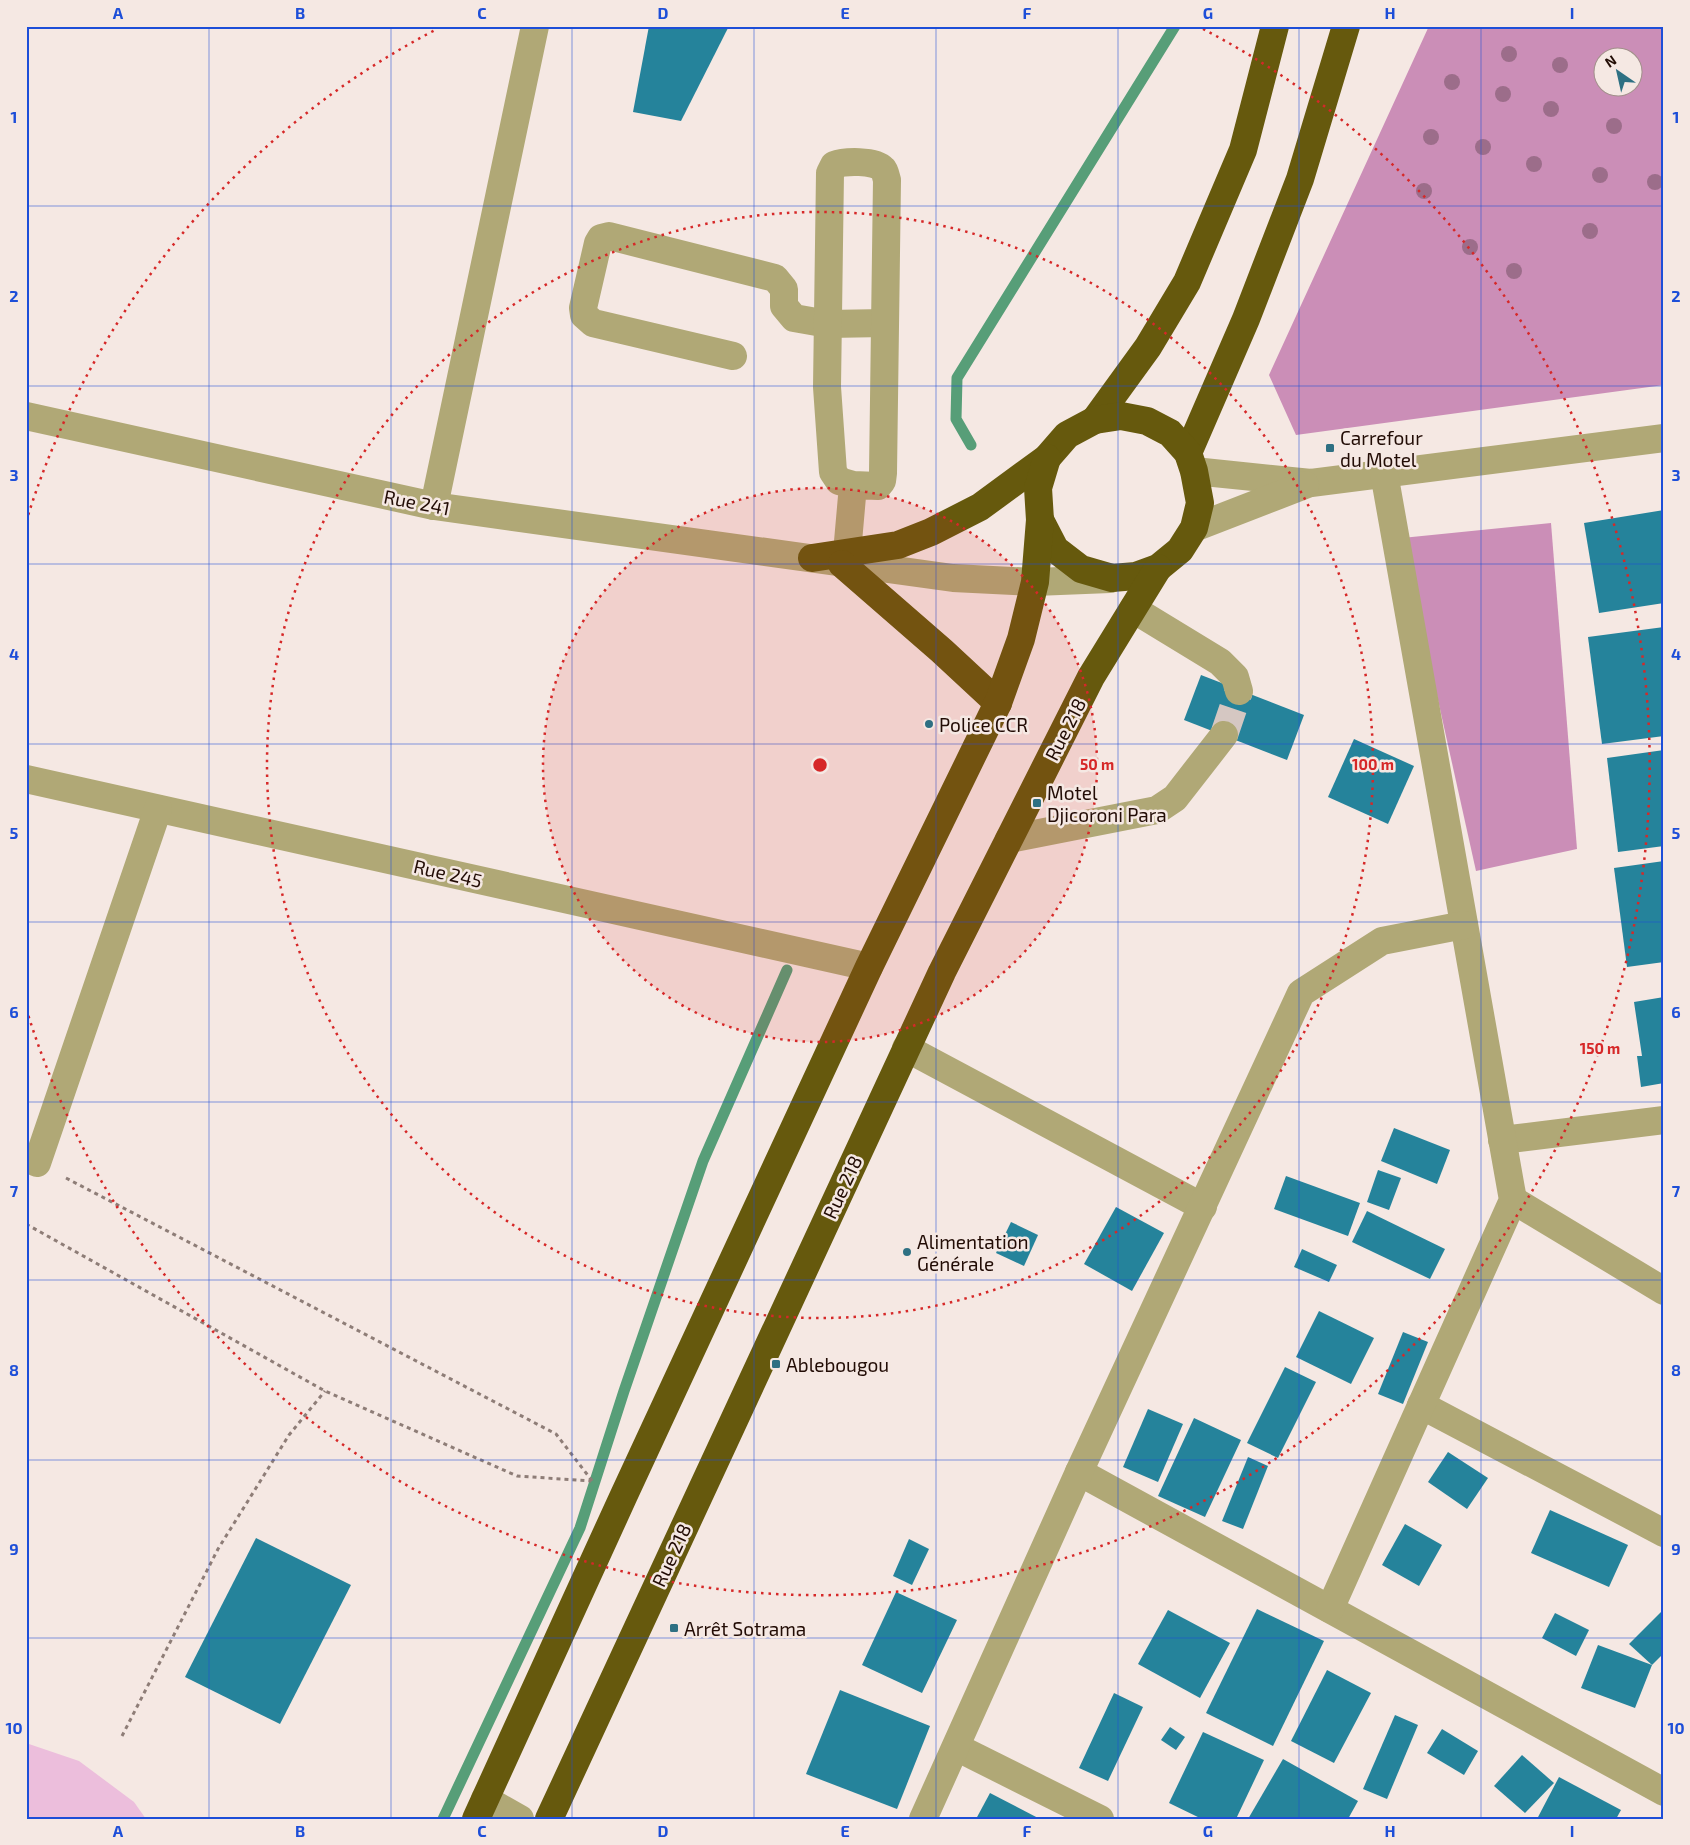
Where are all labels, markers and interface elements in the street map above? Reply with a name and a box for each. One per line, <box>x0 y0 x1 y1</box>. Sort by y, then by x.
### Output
text: A <box>113 3 124 22</box>
text: B <box>295 3 305 22</box>
text: C <box>477 3 487 22</box>
text: D <box>658 3 669 22</box>
text: E <box>840 3 850 22</box>
text: F <box>1023 3 1032 22</box>
text: G <box>1203 3 1213 22</box>
text: H <box>1384 3 1396 22</box>
text: I <box>1570 3 1574 22</box>
north arrow <box>1592 48 1642 98</box>
text: N <box>1602 51 1619 71</box>
text: 1 <box>11 107 17 126</box>
text: 1 <box>1673 107 1679 126</box>
text: 2 <box>9 286 19 305</box>
text: 2 <box>1671 286 1681 305</box>
place label: Carrefour du Motel <box>1340 426 1423 471</box>
marker: Carrefour du Motel <box>1324 442 1336 454</box>
text: 3 <box>9 465 19 484</box>
text: 3 <box>1671 465 1681 484</box>
street label: Rue 241 <box>382 484 452 520</box>
text: 4 <box>9 644 19 663</box>
text: 4 <box>1671 644 1681 663</box>
street label: Rue 218 <box>1040 694 1090 764</box>
place label: Police CCR <box>939 713 1028 736</box>
marker: Police CCR <box>923 718 935 730</box>
text: 50 m <box>1080 755 1114 773</box>
text: 100 m <box>1352 755 1394 773</box>
centre of rings <box>811 756 829 774</box>
place label: Motel Djicoroni Para <box>1047 781 1167 826</box>
marker: Motel Djicoroni Para <box>1031 797 1043 809</box>
text: 5 <box>10 823 19 842</box>
text: 5 <box>1672 823 1681 842</box>
street label: Rue 245 <box>412 854 484 892</box>
text: 6 <box>9 1002 19 1021</box>
text: 6 <box>1671 1002 1681 1021</box>
text: 150 m <box>1580 1039 1620 1057</box>
street label: Rue 218 <box>817 1152 867 1222</box>
text: 7 <box>10 1181 19 1200</box>
text: 7 <box>1672 1181 1681 1200</box>
place label: Alimentation Générale <box>917 1230 1029 1275</box>
marker: Alimentation Générale <box>901 1246 913 1258</box>
place label: Ablebougou <box>786 1353 889 1376</box>
marker: Ablebougou <box>770 1358 782 1370</box>
text: 8 <box>9 1360 19 1379</box>
text: 8 <box>1671 1360 1681 1379</box>
street label: Rue 218 <box>646 1520 696 1590</box>
text: 9 <box>9 1539 19 1558</box>
text: 9 <box>1671 1539 1681 1558</box>
place label: Arrêt Sotrama <box>684 1617 806 1640</box>
marker: Arrêt Sotrama <box>668 1622 680 1634</box>
text: 10 <box>5 1718 23 1737</box>
text: 10 <box>1667 1718 1685 1737</box>
text: A <box>113 1821 124 1840</box>
text: B <box>295 1821 305 1840</box>
text: C <box>477 1821 487 1840</box>
text: D <box>658 1821 669 1840</box>
text: E <box>840 1821 850 1840</box>
text: F <box>1023 1821 1032 1840</box>
text: G <box>1203 1821 1213 1840</box>
text: H <box>1384 1821 1396 1840</box>
text: I <box>1570 1821 1574 1840</box>

